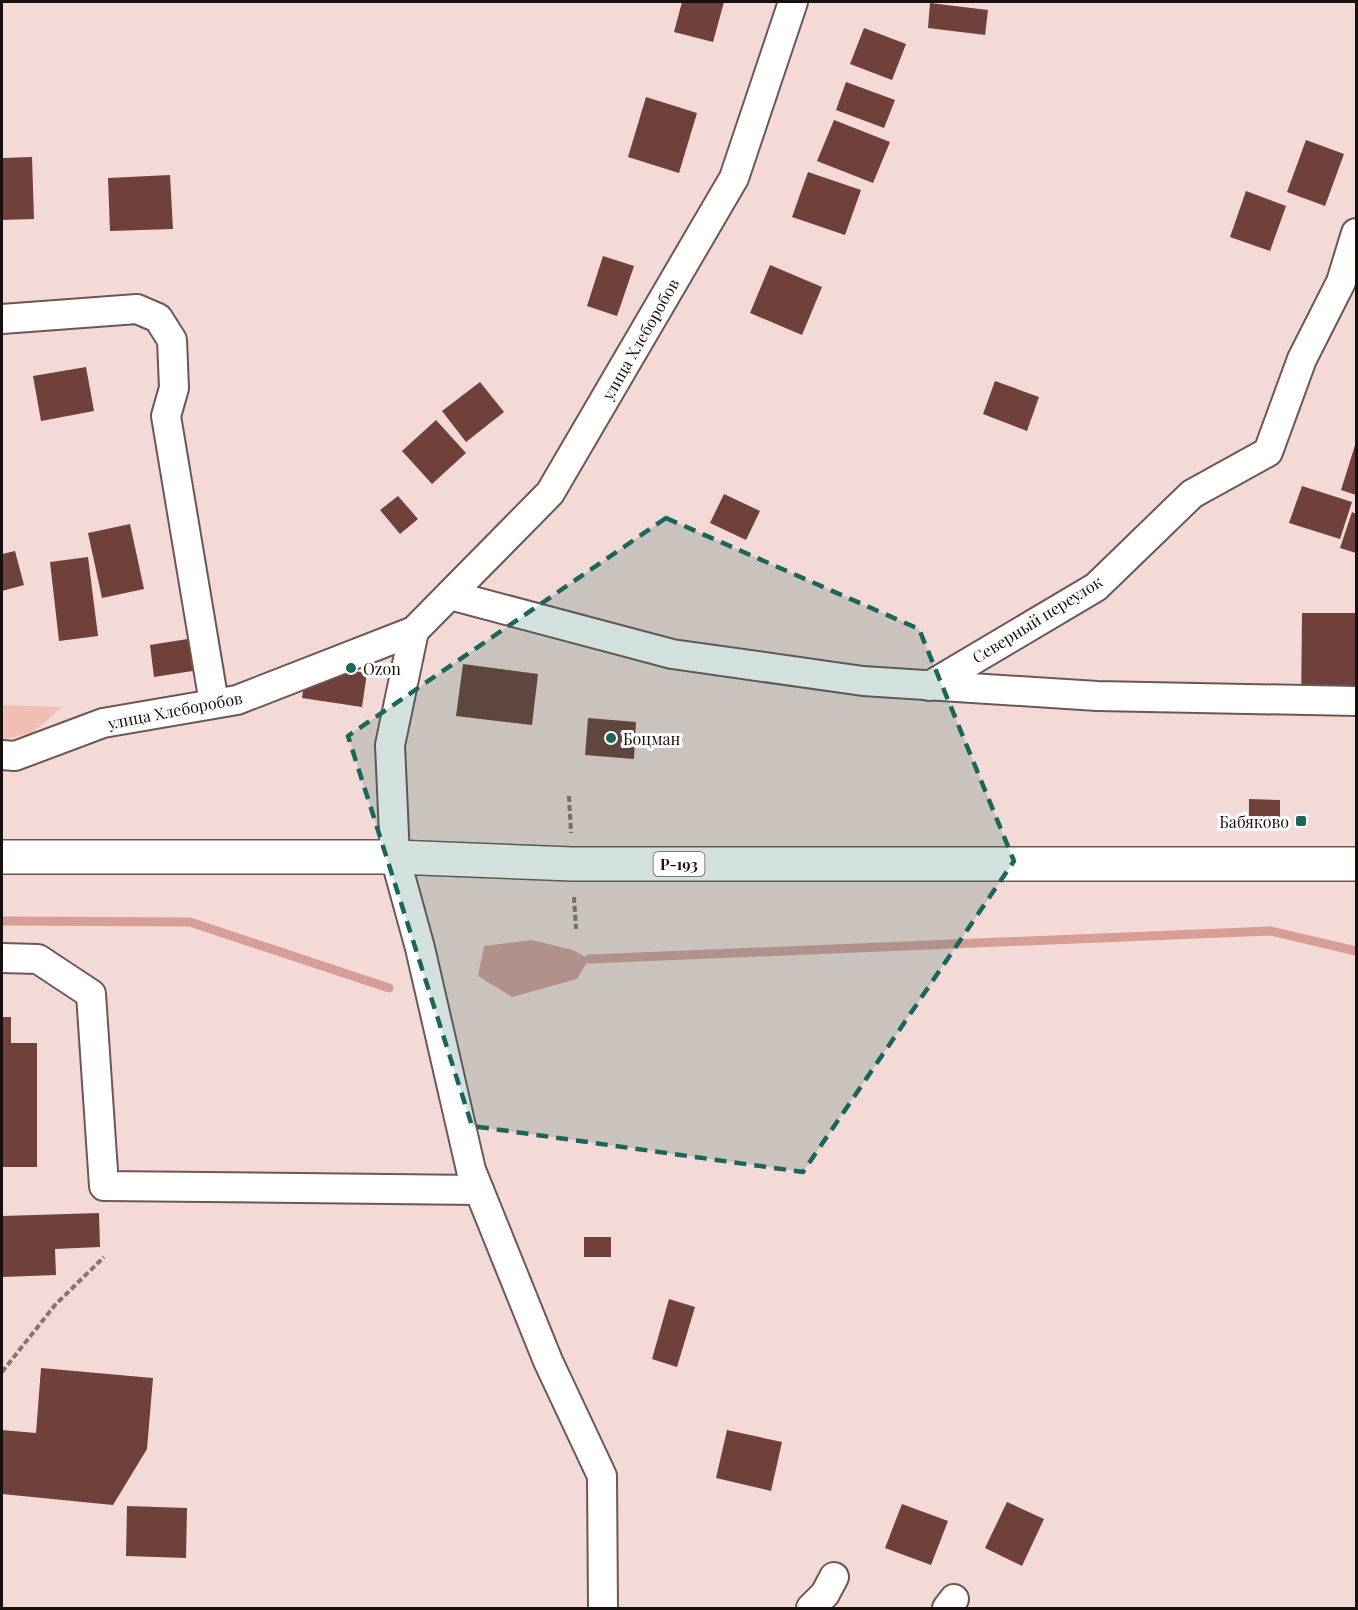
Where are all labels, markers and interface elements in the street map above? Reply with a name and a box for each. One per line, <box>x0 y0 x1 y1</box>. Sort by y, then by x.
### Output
street label: улица Хлеборобов <box>596 274 683 404</box>
street label: Северный переулок <box>968 570 1106 668</box>
place label: Ozon <box>363 658 401 679</box>
marker: Ozon <box>344 661 358 675</box>
street label: улица Хлеборобов <box>105 687 244 734</box>
place label: Боцман <box>623 728 680 749</box>
marker: Боцман <box>604 731 618 745</box>
place label: Бабяково <box>1219 811 1289 832</box>
marker: Бабяково <box>1294 814 1308 828</box>
road number: Р-193 <box>654 852 704 876</box>

